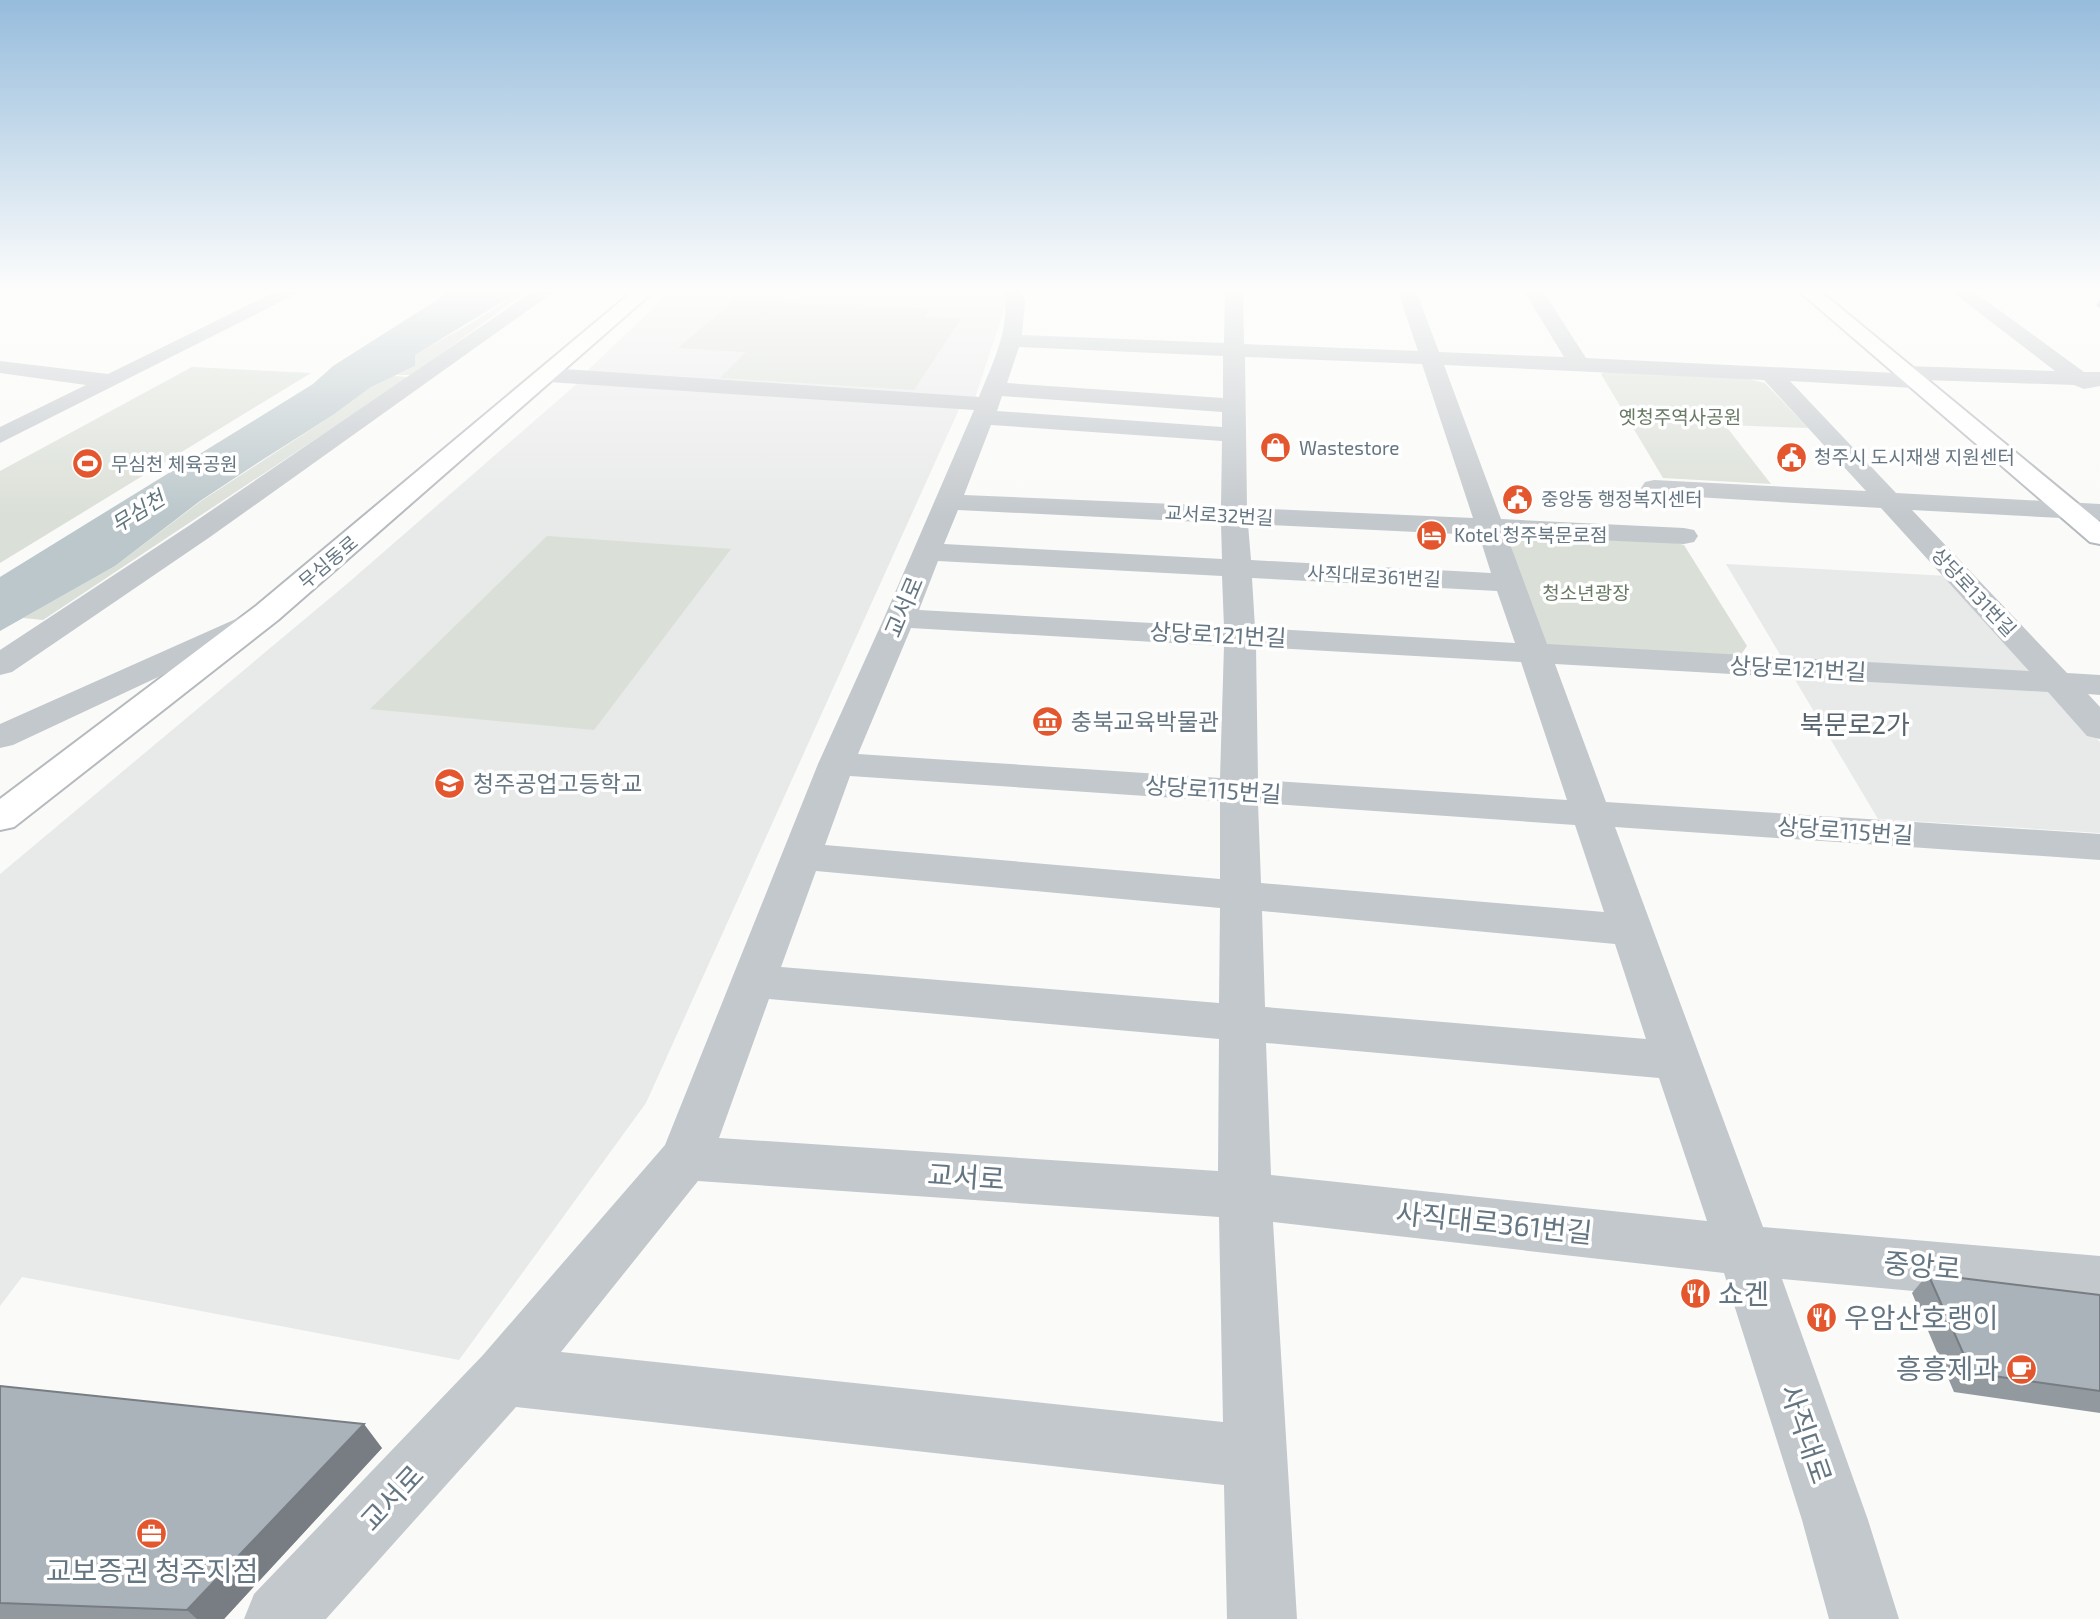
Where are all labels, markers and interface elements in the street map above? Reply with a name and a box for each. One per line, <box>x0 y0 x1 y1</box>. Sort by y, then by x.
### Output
park label: 옛청주역사공원 <box>1619 405 1741 428</box>
shop icon: Wastestore <box>1259 431 1293 465</box>
place label: Wastestore <box>1299 436 1400 459</box>
public building icon: 청주시 도시재생 지원센터 <box>1774 440 1808 474</box>
place label: 청주시 도시재생 지원센터 <box>1814 445 2015 468</box>
sports icon: 무심천 체육공원 <box>71 447 105 481</box>
place label: 무심천 체육공원 <box>111 452 238 475</box>
public building icon: 중앙동 행정복지센터 <box>1501 482 1535 516</box>
water label: 무심천 <box>106 483 171 537</box>
place label: 중앙동 행정복지센터 <box>1541 487 1703 510</box>
street label: 교서로32번길 <box>1164 500 1274 529</box>
hotel icon: Kotel 청주북문로점 <box>1414 518 1448 552</box>
place label: Kotel 청주북문로점 <box>1454 523 1607 546</box>
street label: 무심동로 <box>294 530 362 593</box>
street label: 상당로131번길 <box>1927 542 2021 641</box>
street label: 사직대로361번길 <box>1307 561 1441 590</box>
street label: 교서로 <box>878 572 928 641</box>
park label: 청소년광장 <box>1542 581 1630 604</box>
street label: 상당로121번길 <box>1149 616 1287 652</box>
street label: 상당로121번길 <box>1729 650 1867 686</box>
museum icon: 충북교육박물관 <box>1031 705 1065 739</box>
place label: 충북교육박물관 <box>1071 707 1219 735</box>
district label: 북문로2가 <box>1800 708 1910 739</box>
school or university icon: 청주공업고등학교 <box>433 767 467 801</box>
place label: 청주공업고등학교 <box>473 769 642 797</box>
street label: 상당로115번길 <box>1144 770 1282 808</box>
street label: 상당로115번길 <box>1776 811 1914 849</box>
street label: 교서로 <box>926 1156 1006 1196</box>
street label: 사직대로361번길 <box>1394 1195 1594 1249</box>
street label: 중앙로 <box>1882 1245 1962 1285</box>
place label: 쇼겐 <box>1718 1276 1770 1310</box>
restaurant icon: 쇼겐 <box>1678 1277 1712 1311</box>
place label: 우암산호랭이 <box>1844 1300 1999 1334</box>
restaurant icon: 우암산호랭이 <box>1804 1301 1838 1335</box>
place label: 흥흥제과 <box>1896 1351 1999 1385</box>
cafe icon: 흥흥제과 <box>2005 1352 2039 1386</box>
street label: 사직대로 <box>1774 1379 1840 1488</box>
street label: 교서로 <box>352 1457 430 1537</box>
office icon: 교보증권 청주지점 <box>135 1517 169 1551</box>
place label: 교보증권 청주지점 <box>46 1553 258 1587</box>

